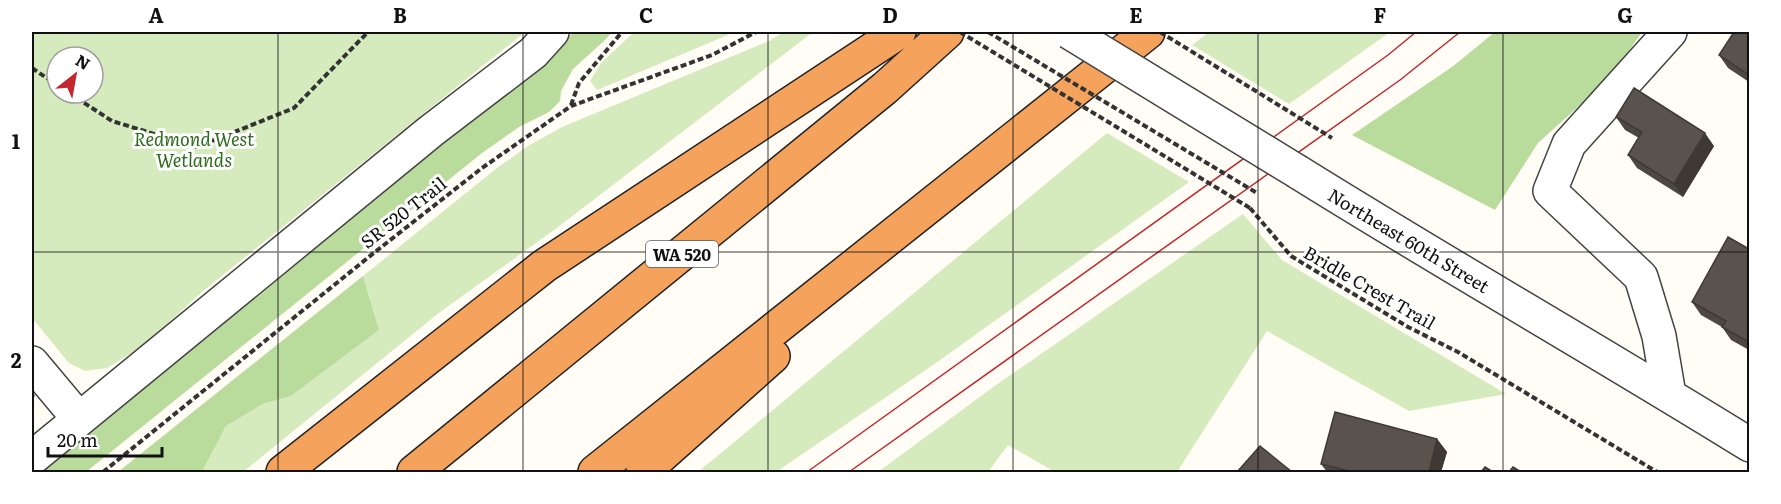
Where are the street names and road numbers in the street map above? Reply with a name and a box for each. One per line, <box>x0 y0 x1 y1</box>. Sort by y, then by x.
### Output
street label: SR 520 Trail <box>354 170 452 254</box>
street label: Northeast 60th Street <box>1323 181 1495 299</box>
street label: Bridle Crest Trail <box>1299 238 1441 336</box>
road number: WA 520 <box>646 241 718 267</box>

